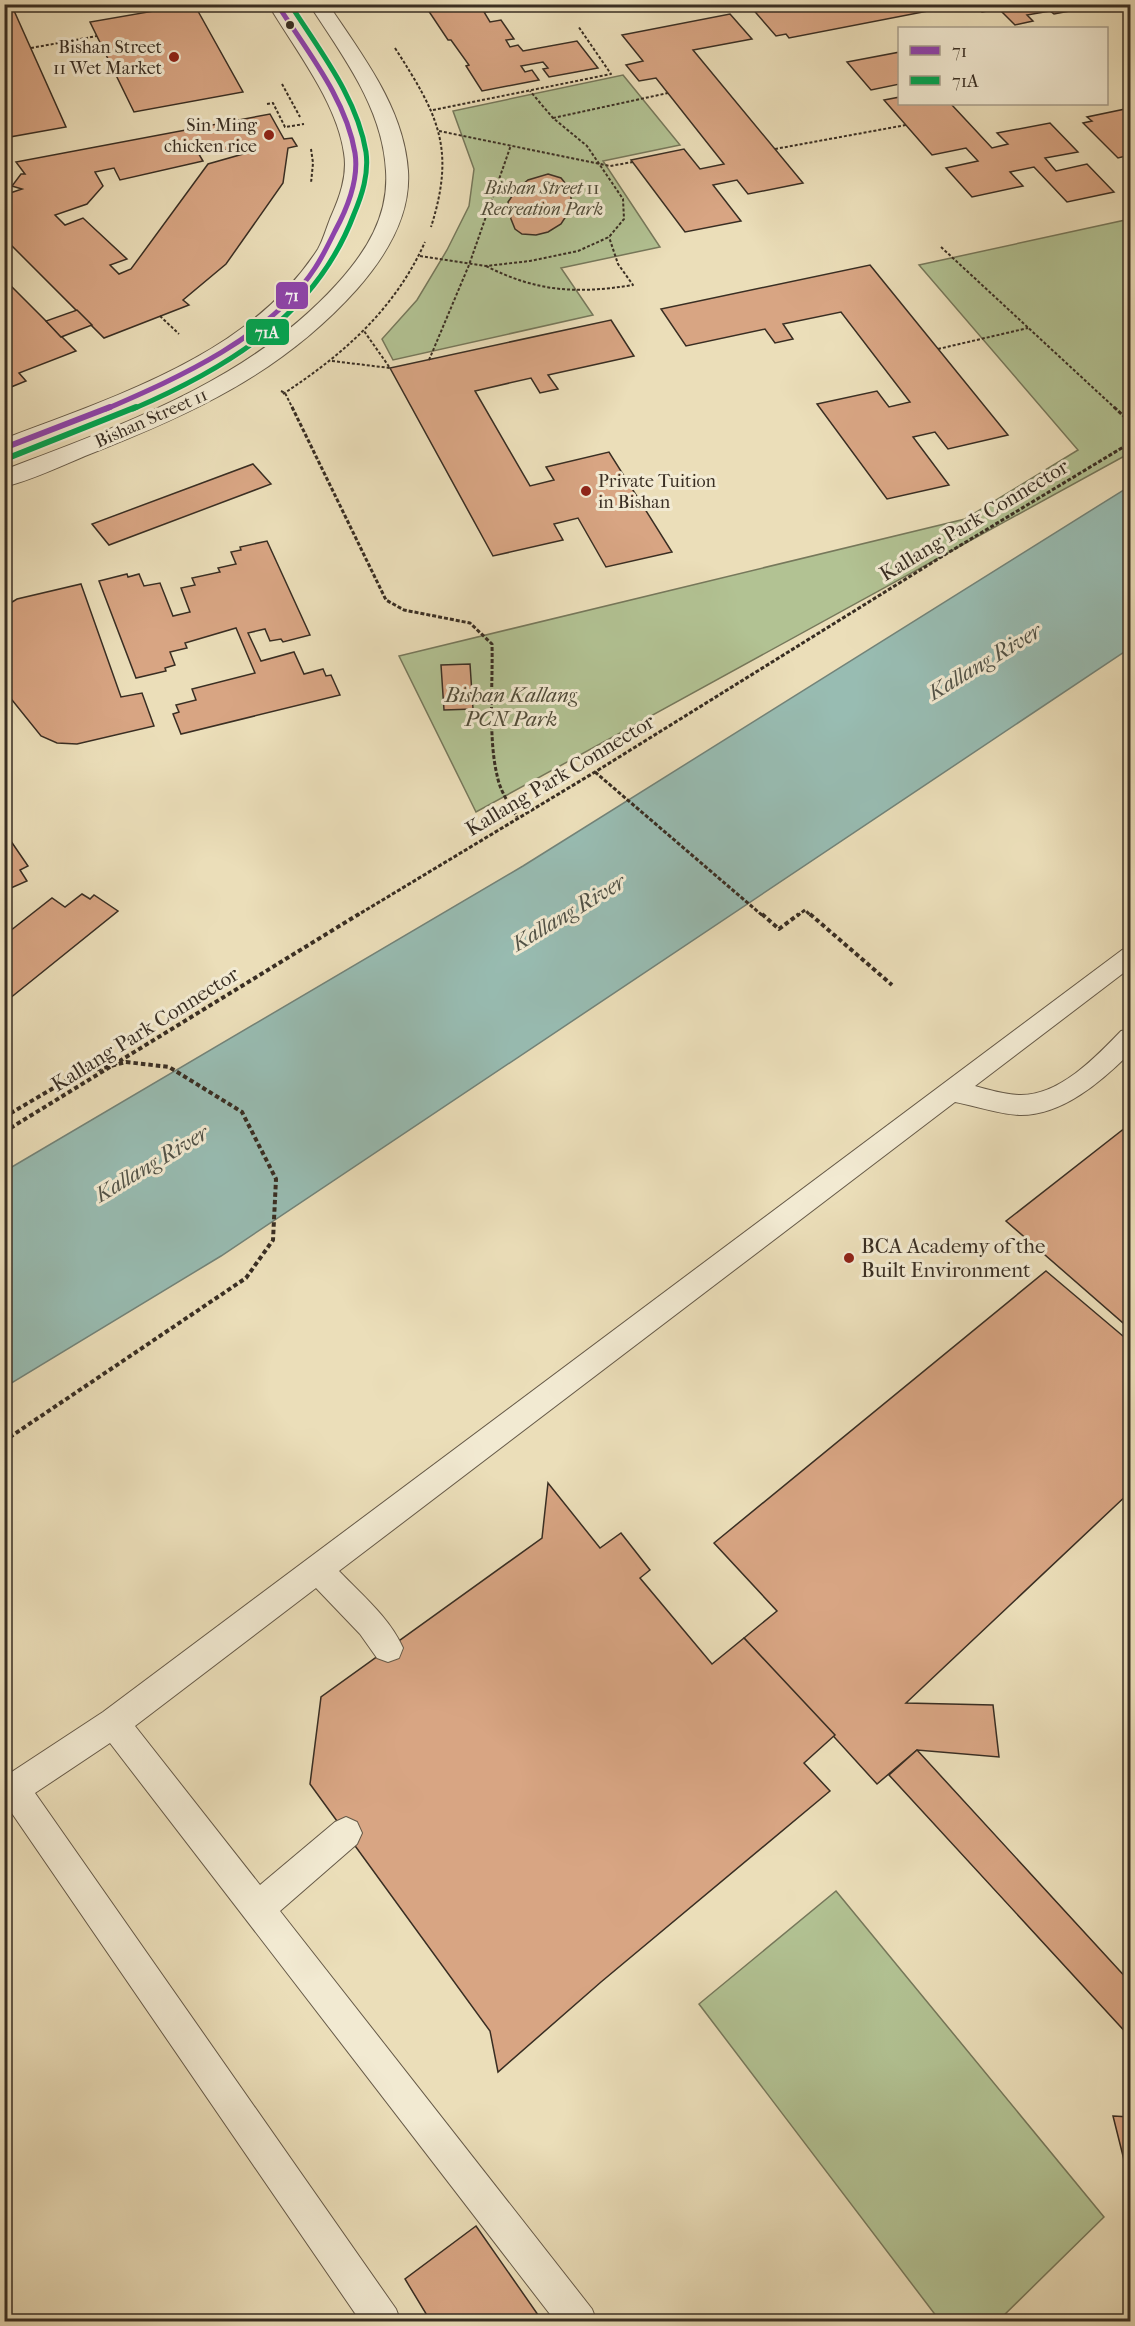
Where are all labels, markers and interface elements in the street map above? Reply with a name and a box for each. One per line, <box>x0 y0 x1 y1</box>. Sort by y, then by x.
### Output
unlabelled marker <box>284 19 296 31</box>
legend <box>898 27 1108 105</box>
place label: Bishan Street 11 Wet Market <box>53 37 163 79</box>
text: 71 <box>952 41 967 62</box>
marker: Bishan Street 11 Wet Market <box>167 50 181 64</box>
text: 71A <box>952 71 979 92</box>
place label: Sin Ming chicken rice <box>164 115 257 157</box>
marker: Sin Ming chicken rice <box>262 128 276 142</box>
park label: Bishan Street 11 Recreation Park <box>480 178 603 220</box>
line badge: 71 <box>275 281 309 310</box>
text: 71 <box>284 286 299 305</box>
line badge: 71A <box>245 318 290 346</box>
text: 71A <box>254 323 280 342</box>
street label: Bishan Street 11 <box>92 384 211 453</box>
street label: Kallang Park Connector <box>875 454 1073 586</box>
place label: Private Tuition in Bishan <box>598 471 717 513</box>
marker: Private Tuition in Bishan <box>579 484 593 498</box>
water label: Kallang River <box>921 617 1048 707</box>
park label: Bishan Kallang PCN Park <box>444 683 578 731</box>
street label: Kallang Park Connector <box>461 709 659 841</box>
water label: Kallang River <box>505 868 632 958</box>
street label: Kallang Park Connector <box>47 962 243 1096</box>
water label: Kallang River <box>88 1119 215 1209</box>
place label: BCA Academy of the Built Environment <box>861 1234 1045 1282</box>
marker: BCA Academy of the Built Environment <box>842 1251 856 1265</box>

